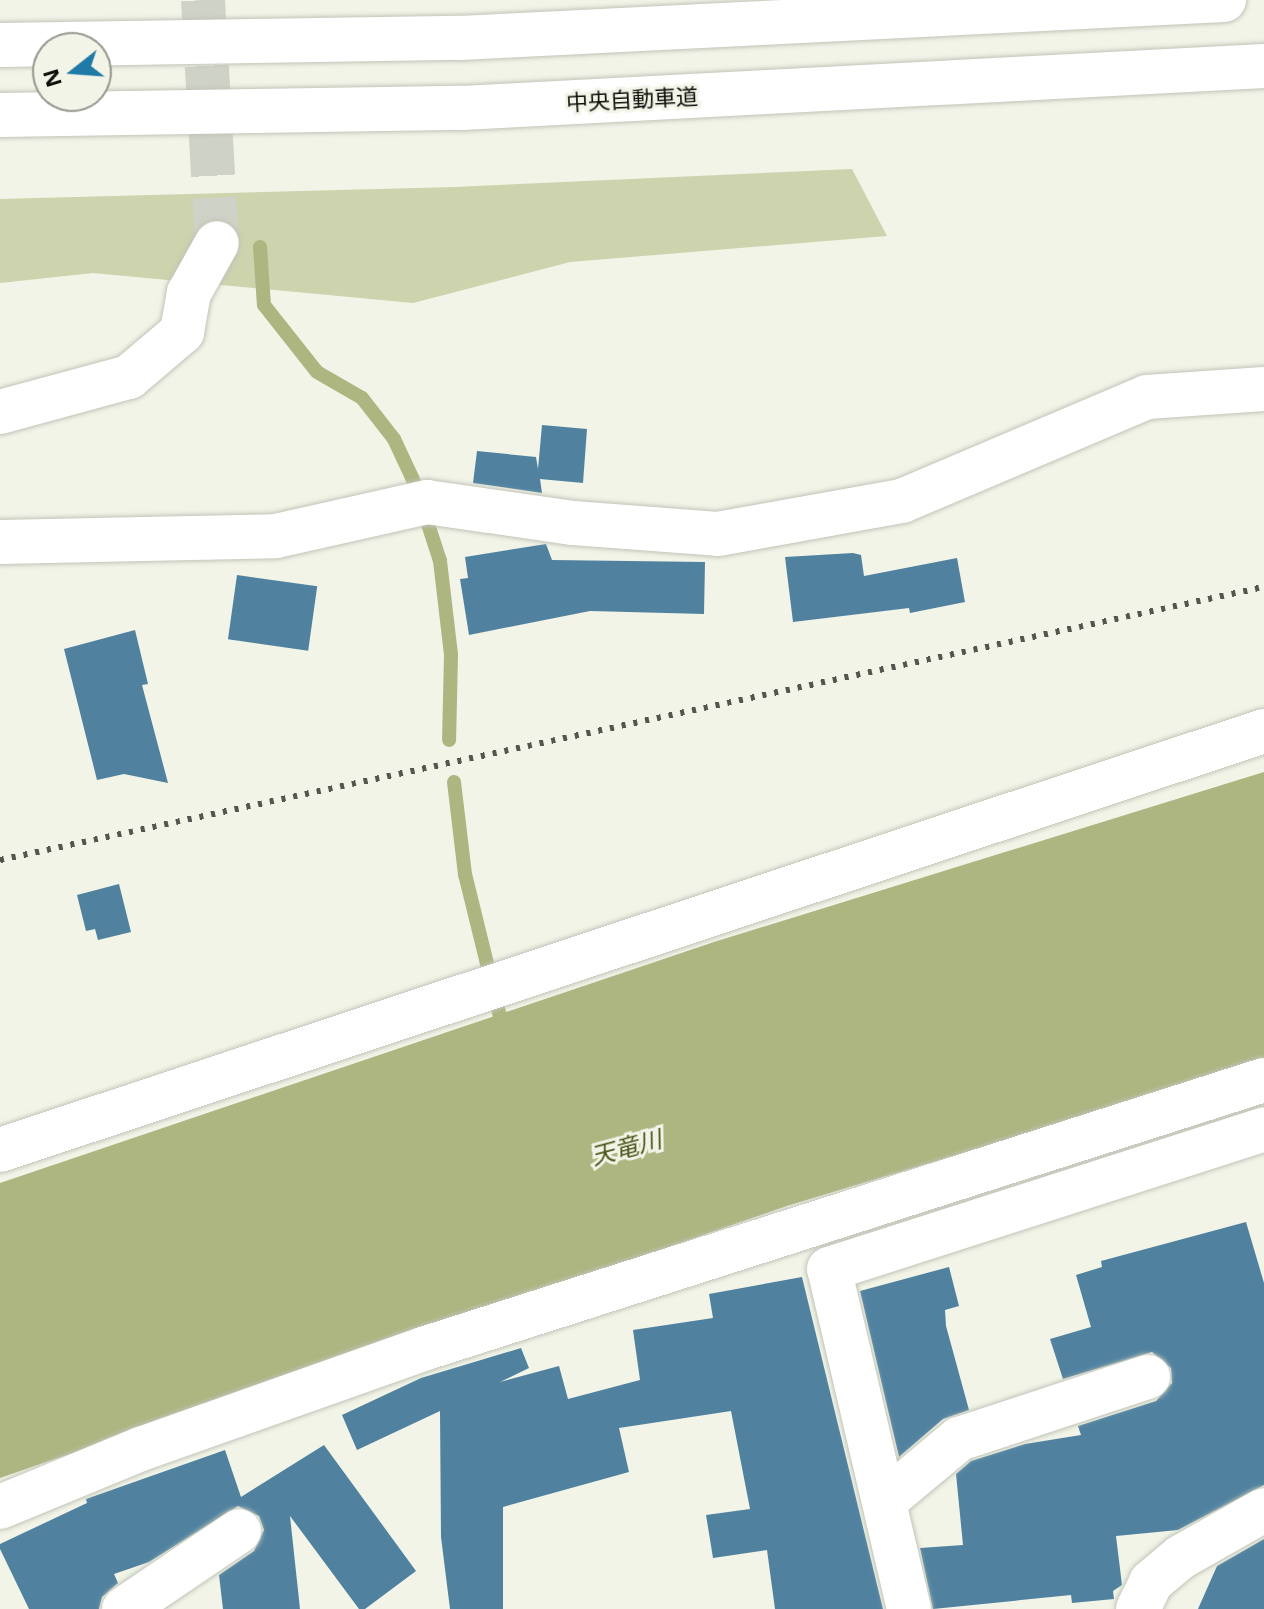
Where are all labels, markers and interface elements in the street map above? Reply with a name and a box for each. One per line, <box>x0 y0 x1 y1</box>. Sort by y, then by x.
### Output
north arrow <box>32 32 112 112</box>
text: N <box>34 65 68 91</box>
street label: 中央自動車道 <box>565 82 699 116</box>
water label: 天竜川 <box>587 1124 665 1170</box>

